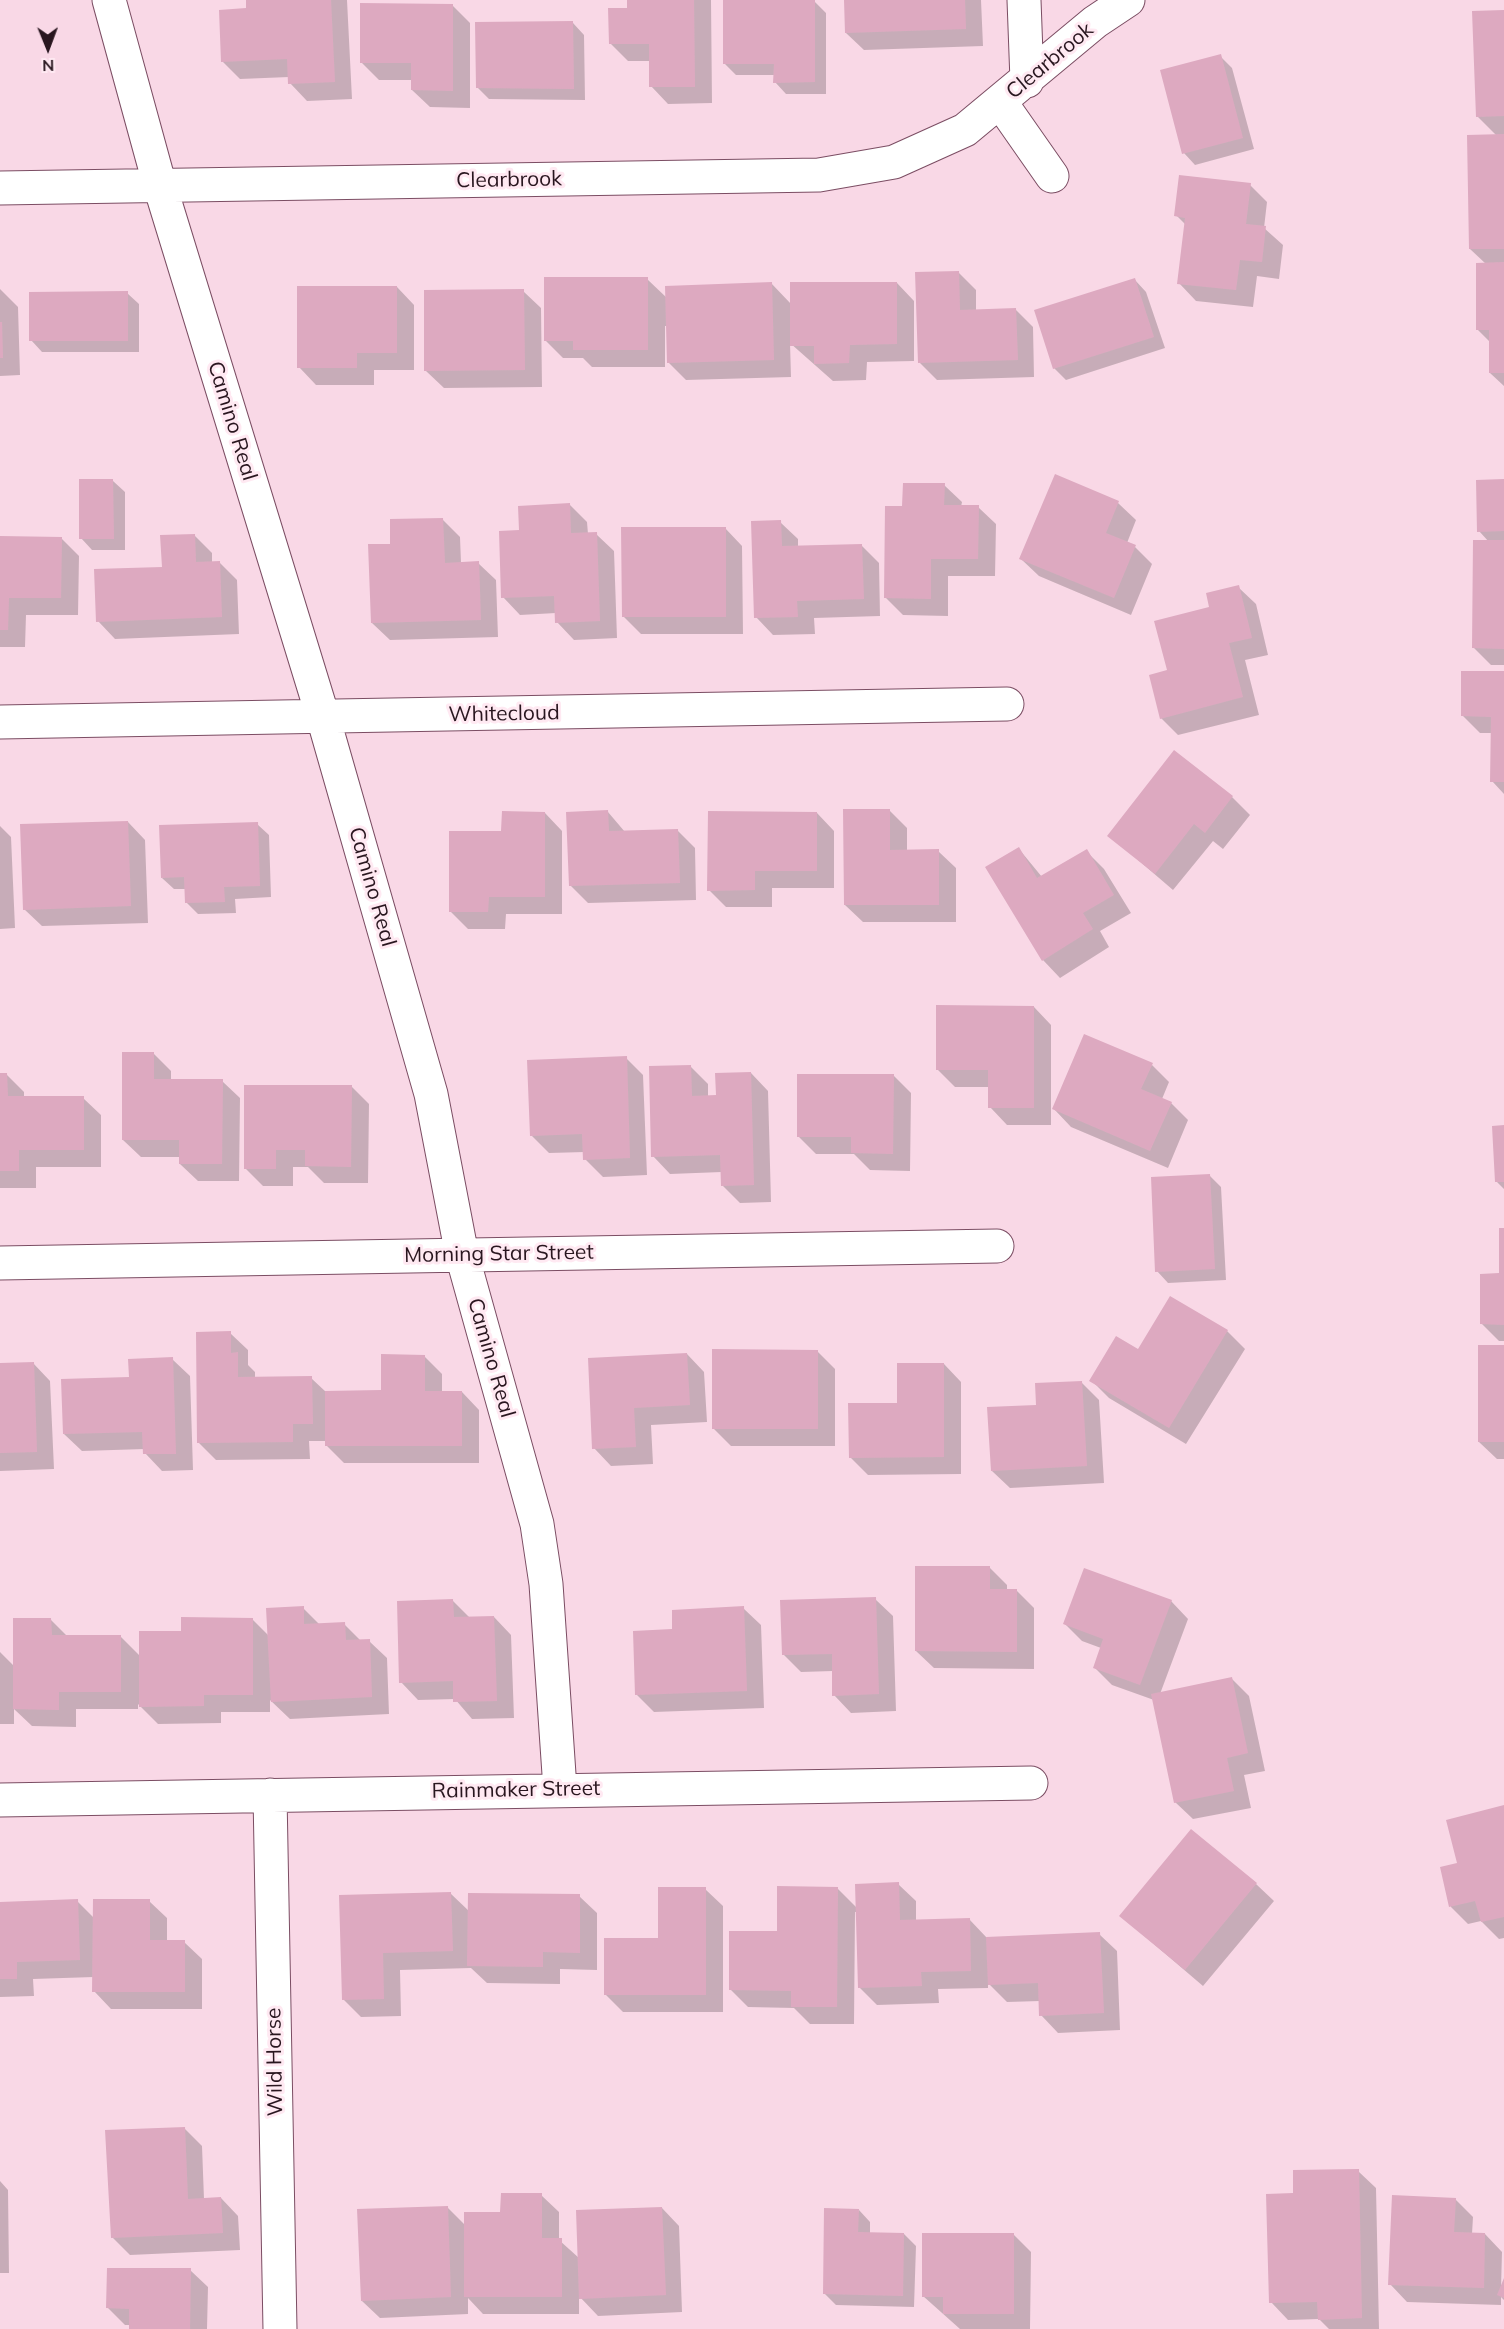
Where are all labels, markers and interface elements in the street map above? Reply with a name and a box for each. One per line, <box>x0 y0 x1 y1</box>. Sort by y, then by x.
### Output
street label: Clearbrook <box>1001 17 1099 105</box>
north arrow <box>18 18 78 78</box>
text: N <box>42 56 55 76</box>
street label: Clearbrook <box>456 166 562 194</box>
street label: Camino Real <box>202 358 262 484</box>
street label: Whitecloud <box>448 700 560 728</box>
street label: Camino Real <box>343 824 401 950</box>
street label: Morning Star Street <box>404 1240 594 1268</box>
street label: Camino Real <box>462 1295 520 1421</box>
street label: Rainmaker Street <box>432 1776 600 1804</box>
street label: Wild Horse <box>261 2007 289 2117</box>

